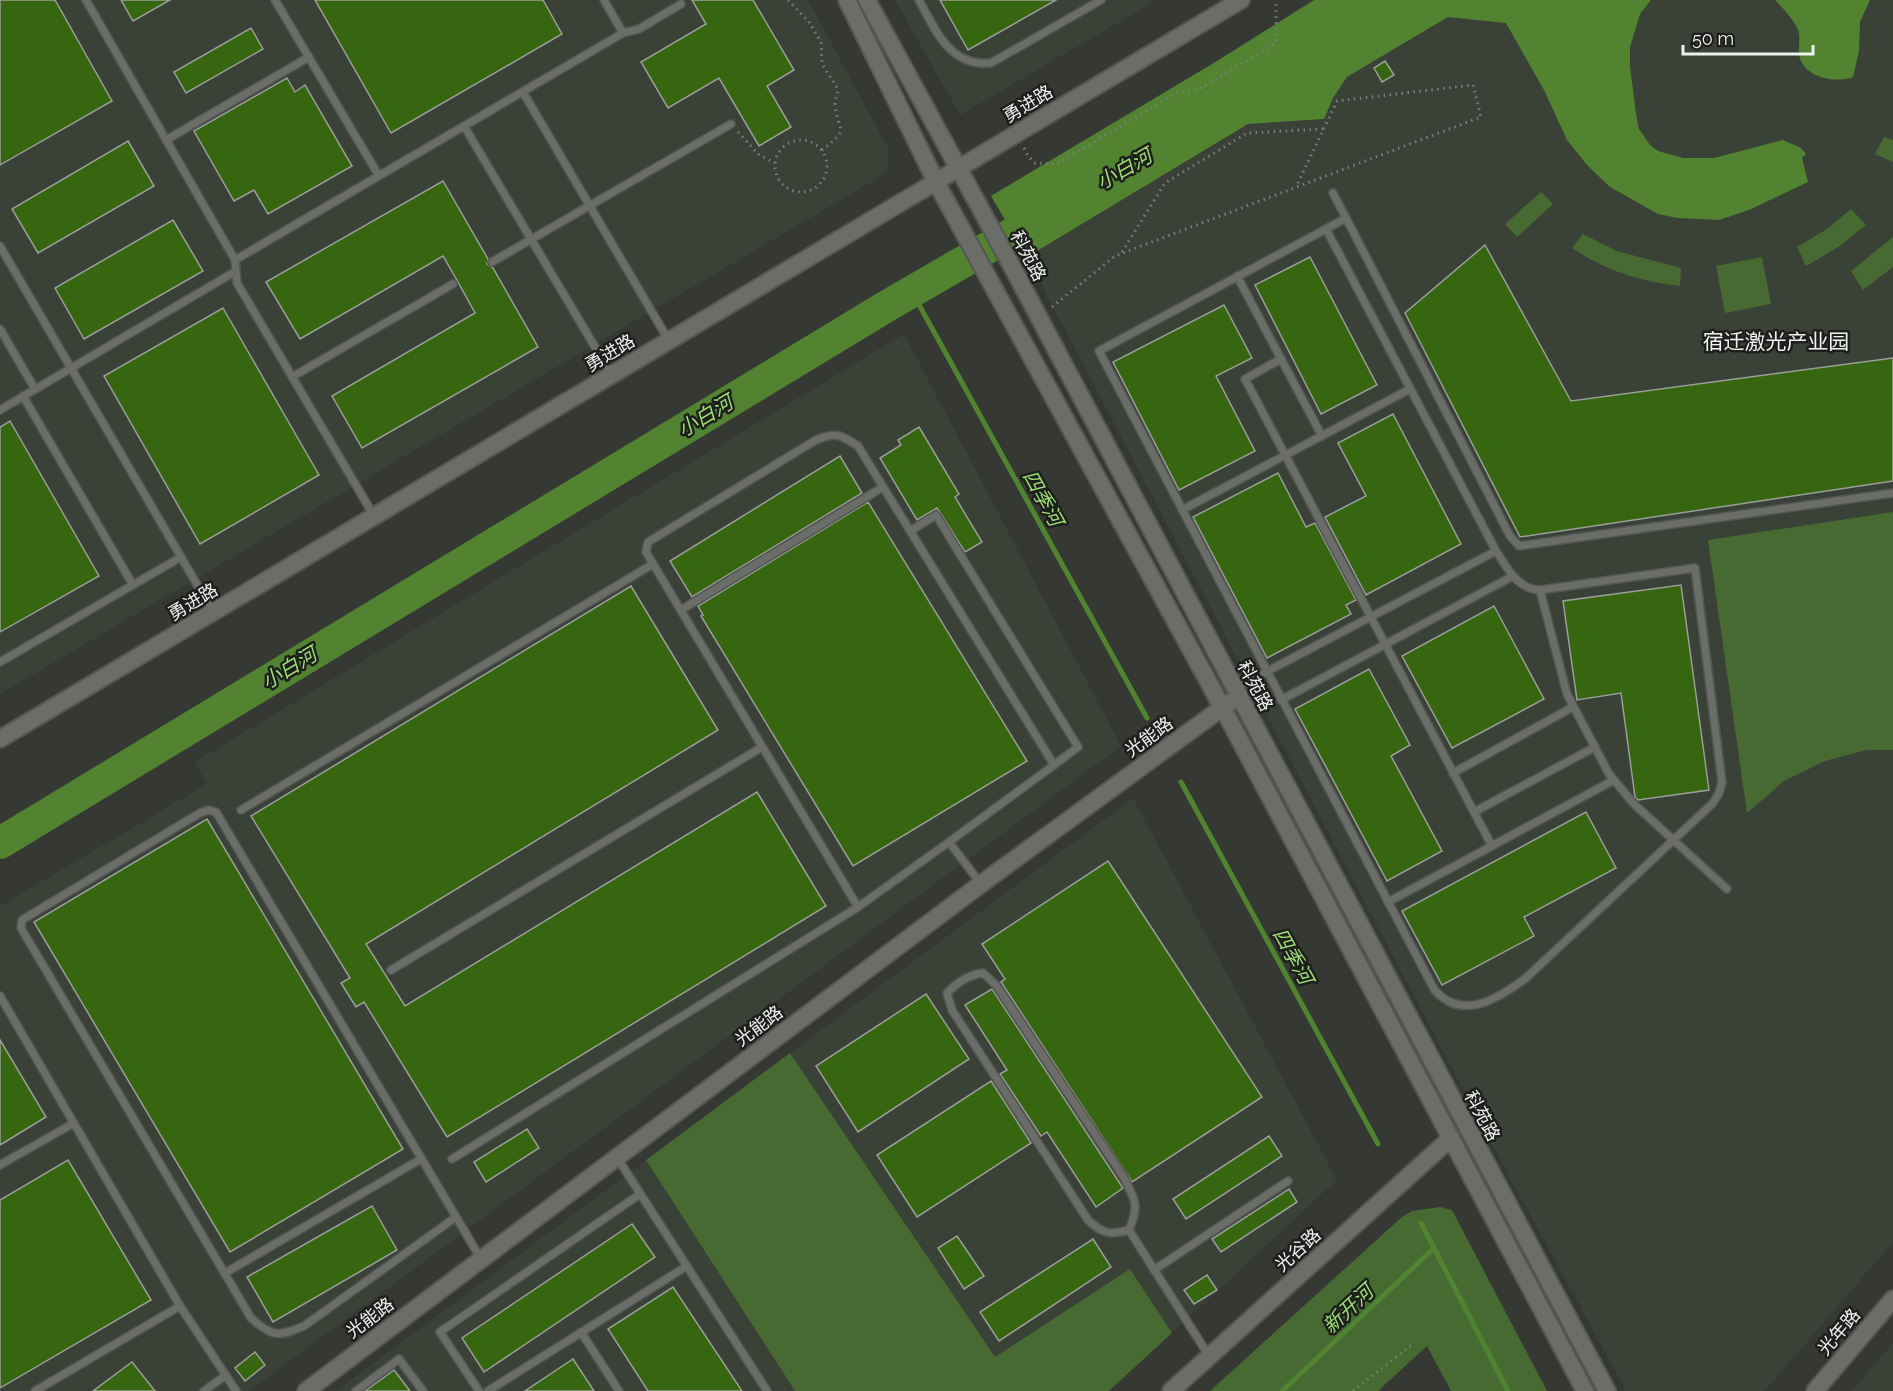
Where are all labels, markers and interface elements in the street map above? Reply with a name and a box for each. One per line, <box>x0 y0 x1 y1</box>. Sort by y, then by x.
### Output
scale bar <box>1683 18 1814 56</box>
text: 50 m <box>1692 28 1734 49</box>
street label: 勇进路 <box>999 81 1056 126</box>
water label: 小白河 <box>1092 142 1159 194</box>
street label: 科苑路 <box>1006 227 1050 285</box>
district label: 宿迁激光产业园 <box>1703 329 1850 354</box>
street label: 勇进路 <box>581 330 638 375</box>
water label: 小白河 <box>673 388 740 442</box>
water label: 四季河 <box>1018 466 1070 534</box>
street label: 勇进路 <box>164 579 221 624</box>
water label: 小白河 <box>257 640 324 694</box>
street label: 科苑路 <box>1233 657 1277 715</box>
street label: 光能路 <box>1121 712 1177 761</box>
water label: 四季河 <box>1268 924 1320 992</box>
street label: 光能路 <box>731 1001 787 1050</box>
street label: 科苑路 <box>1460 1087 1504 1145</box>
street label: 光谷路 <box>1271 1224 1325 1275</box>
water label: 新开河 <box>1318 1277 1381 1338</box>
street label: 光能路 <box>342 1293 398 1342</box>
street label: 光年路 <box>1813 1304 1864 1359</box>

